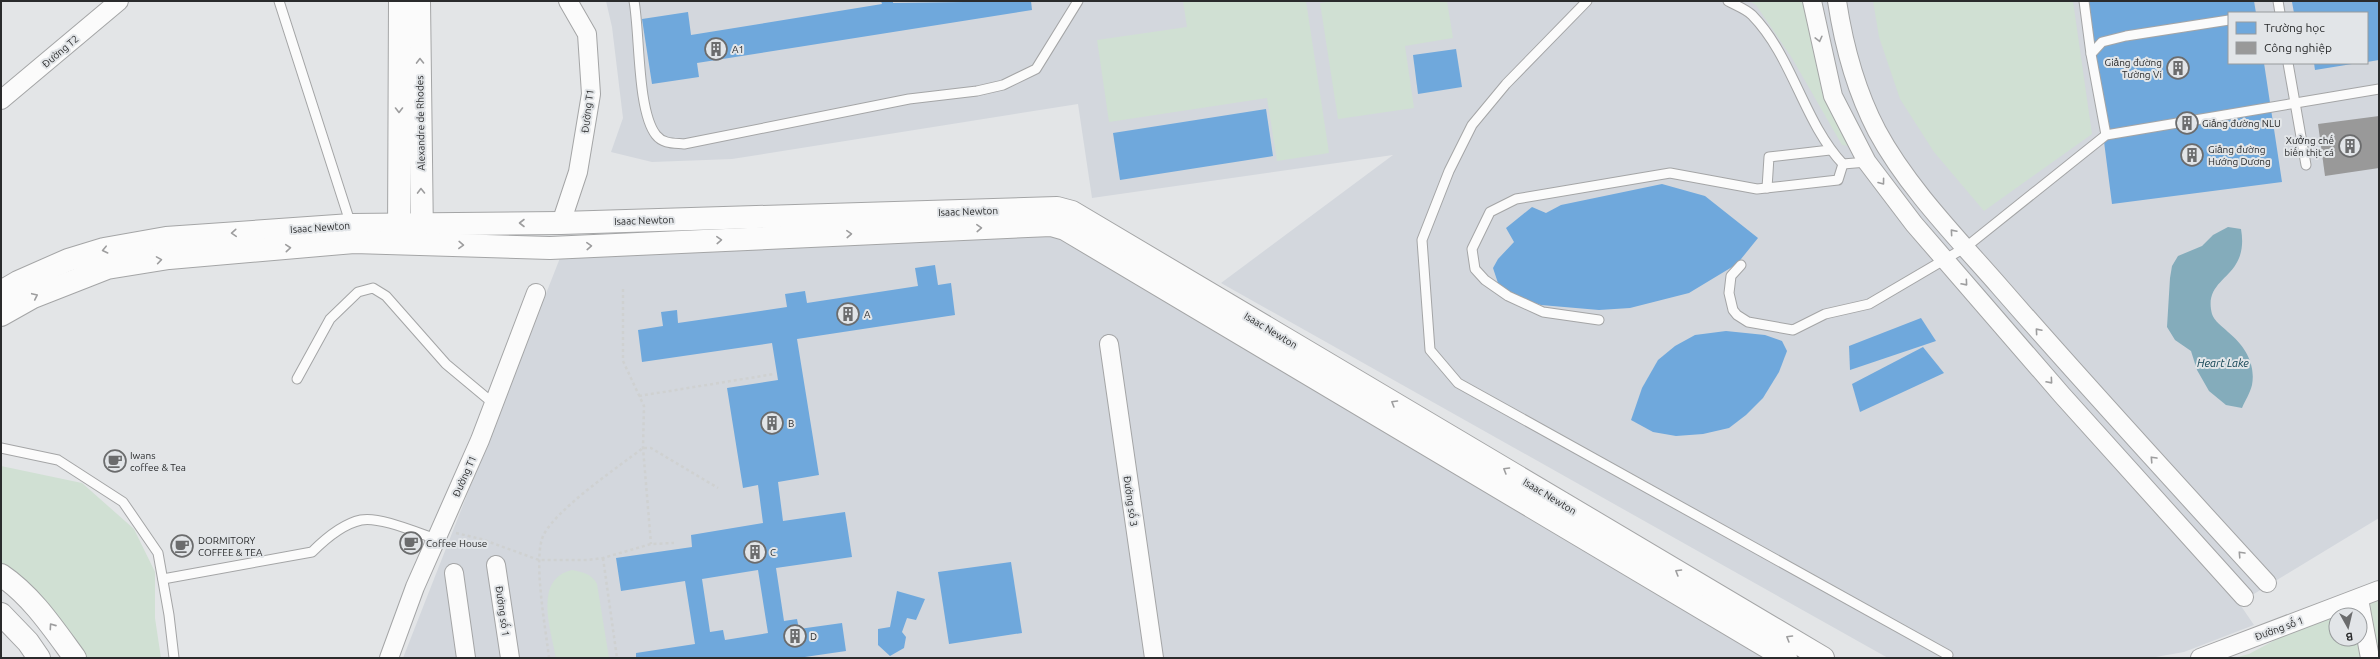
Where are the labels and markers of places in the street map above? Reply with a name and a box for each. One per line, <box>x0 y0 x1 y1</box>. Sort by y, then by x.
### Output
building icon: A1 <box>703 36 729 62</box>
place label: A1 <box>732 44 744 55</box>
building icon: Giảng đường Tường Vi <box>2165 55 2191 81</box>
place label: Giảng đường Tường Vi <box>2105 57 2162 80</box>
building icon: Giảng đường NLU <box>2174 110 2200 136</box>
place label: Giảng đường NLU <box>2202 118 2281 129</box>
building icon: Xưởng chế biến thịt cá <box>2337 133 2363 159</box>
place label: Xưởng chế biến thịt cá <box>2284 134 2334 159</box>
building icon: Giảng đường Hướng Dương <box>2179 142 2205 168</box>
place label: Giảng đường Hướng Dương <box>2208 144 2271 167</box>
building icon: A <box>835 301 861 327</box>
place label: A <box>864 309 871 320</box>
building icon: B <box>759 410 785 436</box>
place label: B <box>788 418 794 429</box>
cafe icon: Iwans coffee & Tea <box>102 448 128 474</box>
place label: Iwans coffee & Tea <box>130 450 186 473</box>
cafe icon: Coffee House <box>398 530 424 556</box>
cafe icon: DORMITORY COFFEE & TEA <box>169 533 195 559</box>
place label: DORMITORY COFFEE & TEA <box>198 535 263 558</box>
place label: Coffee House <box>426 538 487 549</box>
building icon: C <box>742 539 768 565</box>
place label: C <box>770 547 776 558</box>
building icon: D <box>782 623 808 649</box>
place label: D <box>810 631 817 642</box>

